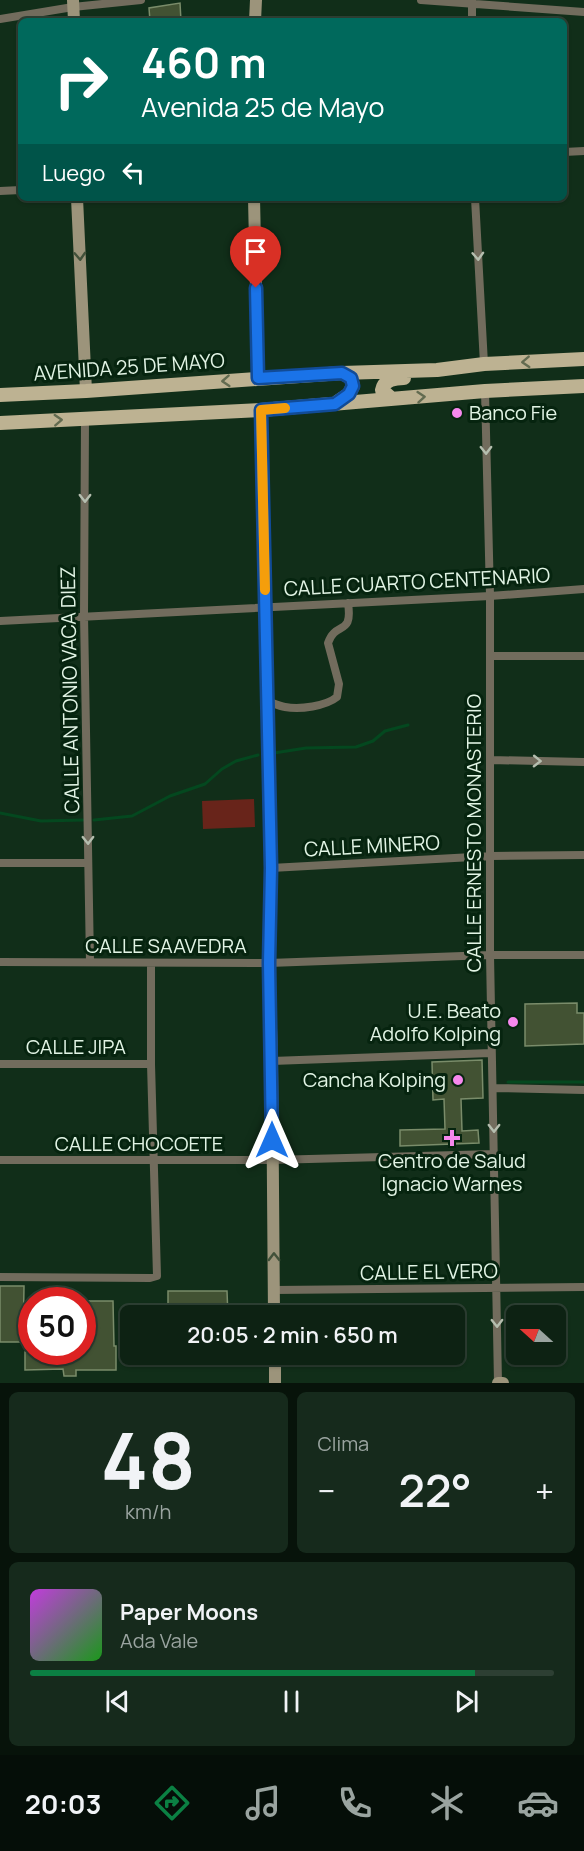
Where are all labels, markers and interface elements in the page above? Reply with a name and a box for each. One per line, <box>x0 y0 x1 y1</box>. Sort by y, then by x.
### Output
text: 460 m <box>141 33 266 91</box>
icon: right <box>42 42 120 120</box>
text: Avenida 25 de Mayo <box>141 88 384 125</box>
icon: left <box>117 156 150 189</box>
text: Luego <box>42 158 105 188</box>
pin <box>230 226 281 288</box>
icon: arrive <box>239 235 272 268</box>
one-way arrow <box>73 252 86 261</box>
one-way arrow <box>472 252 485 261</box>
street label: AVENIDA 25 DE MAYO <box>32 346 226 387</box>
one-way arrow <box>521 355 530 368</box>
one-way arrow <box>222 374 231 387</box>
one-way arrow <box>416 390 425 403</box>
place label: Banco Fie <box>469 399 557 426</box>
marker: Banco Fie <box>450 406 464 420</box>
one-way arrow <box>54 414 63 427</box>
one-way arrow <box>480 445 493 454</box>
one-way arrow <box>79 494 91 503</box>
street label: CALLE CUARTO CENTENARIO <box>283 561 551 602</box>
street label: CALLE ANTONIO VACA DIEZ <box>54 566 85 814</box>
street label: CALLE ERNESTO MONASTERIO <box>460 694 487 972</box>
one-way arrow <box>533 755 542 767</box>
street label: CALLE MINERO <box>303 828 441 863</box>
one-way arrow <box>81 836 94 845</box>
street label: CALLE SAAVEDRA <box>85 932 247 959</box>
place label: U.E. Beato Adolfo Kolping <box>370 997 501 1047</box>
marker: U.E. Beato Adolfo Kolping <box>506 1015 520 1029</box>
street label: CALLE JIPA <box>26 1033 126 1060</box>
place label: Cancha Kolping <box>303 1066 446 1093</box>
marker: Cancha Kolping <box>451 1073 465 1087</box>
position arrow <box>240 1108 304 1172</box>
one-way arrow <box>488 1123 500 1132</box>
marker: Centro de Salud Ignacio Warnes <box>443 1129 461 1147</box>
street label: CALLE CHOCOETE <box>55 1130 223 1157</box>
place label: Centro de Salud Ignacio Warnes <box>378 1147 526 1197</box>
one-way arrow <box>267 1253 280 1262</box>
street label: CALLE EL VERO <box>360 1257 498 1286</box>
speed limit sign: 50 <box>18 1287 96 1365</box>
north arrow <box>506 1305 566 1365</box>
map controls <box>506 1305 566 1365</box>
one-way arrow <box>491 1318 503 1327</box>
text: 20:05 · 2 min · 650 m <box>187 1320 398 1350</box>
text: 48 <box>101 1406 196 1512</box>
text: Clima <box>318 1430 369 1457</box>
text: 22° <box>399 1459 472 1521</box>
text: − <box>318 1468 335 1513</box>
text: + <box>535 1468 554 1513</box>
text: km/h <box>125 1498 172 1525</box>
text: Paper Moons <box>120 1597 258 1627</box>
text: Ada Vale <box>120 1627 198 1654</box>
icon: previous <box>101 1685 134 1718</box>
icon: pause <box>275 1685 308 1718</box>
icon: next <box>450 1685 483 1718</box>
icon: directions <box>151 1782 193 1824</box>
icon: music <box>242 1782 284 1824</box>
icon: phone <box>334 1782 376 1824</box>
icon: climate <box>426 1782 468 1824</box>
icon: car <box>517 1782 559 1824</box>
text: 20:03 <box>25 1785 101 1822</box>

